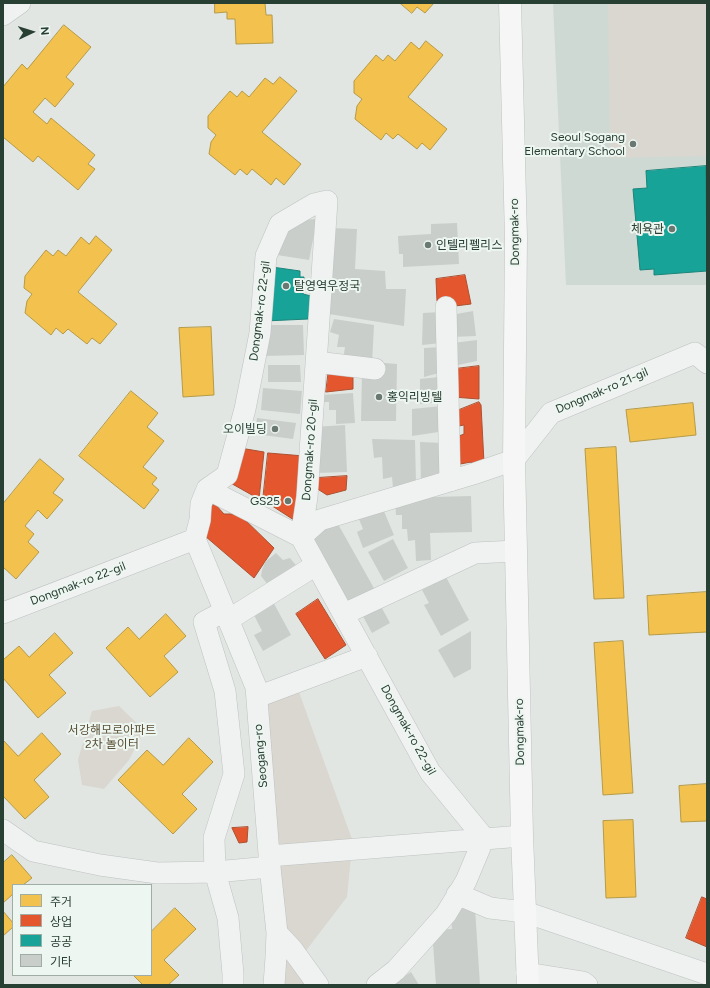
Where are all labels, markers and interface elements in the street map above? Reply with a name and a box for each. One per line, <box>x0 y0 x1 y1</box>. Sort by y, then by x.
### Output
north arrow <box>12 12 52 52</box>
text: N <box>38 26 51 36</box>
place label: Seoul Sogang Elementary School <box>524 130 625 158</box>
marker: Seoul Sogang Elementary School <box>628 139 638 149</box>
street label: Dongmak-ro <box>507 198 523 266</box>
place label: 체육관 <box>631 222 664 236</box>
marker: 체육관 <box>667 224 677 234</box>
place label: 인텔리펠리스 <box>436 238 502 252</box>
marker: 인텔리펠리스 <box>423 240 433 250</box>
street label: Dongmak-ro 22-gil <box>247 260 273 362</box>
place label: 탈영역우정국 <box>294 279 360 293</box>
marker: 탈영역우정국 <box>281 281 291 291</box>
street label: Dongmak-ro 21-gil <box>554 365 650 417</box>
place label: 홍익리빙텔 <box>387 390 442 404</box>
marker: 홍익리빙텔 <box>374 392 384 402</box>
street label: Dongmak-ro 20-gil <box>299 399 321 501</box>
place label: 오이빌딩 <box>223 422 267 436</box>
marker: 오이빌딩 <box>270 424 280 434</box>
place label: GS25 <box>250 494 280 508</box>
marker: GS25 <box>283 496 293 506</box>
street label: Dongmak-ro 22-gil <box>28 559 128 609</box>
street label: Dongmak-ro 22-gil <box>377 682 439 778</box>
street label: Dongmak-ro <box>512 698 528 766</box>
park label: 서강해모로아파트 2차 놀이터 <box>68 723 156 751</box>
street label: Seogang-ro <box>251 724 271 788</box>
legend <box>12 884 152 976</box>
text: 주거 <box>50 895 72 909</box>
text: 상업 <box>50 915 72 929</box>
text: 공공 <box>50 935 72 949</box>
text: 기타 <box>50 955 72 969</box>

